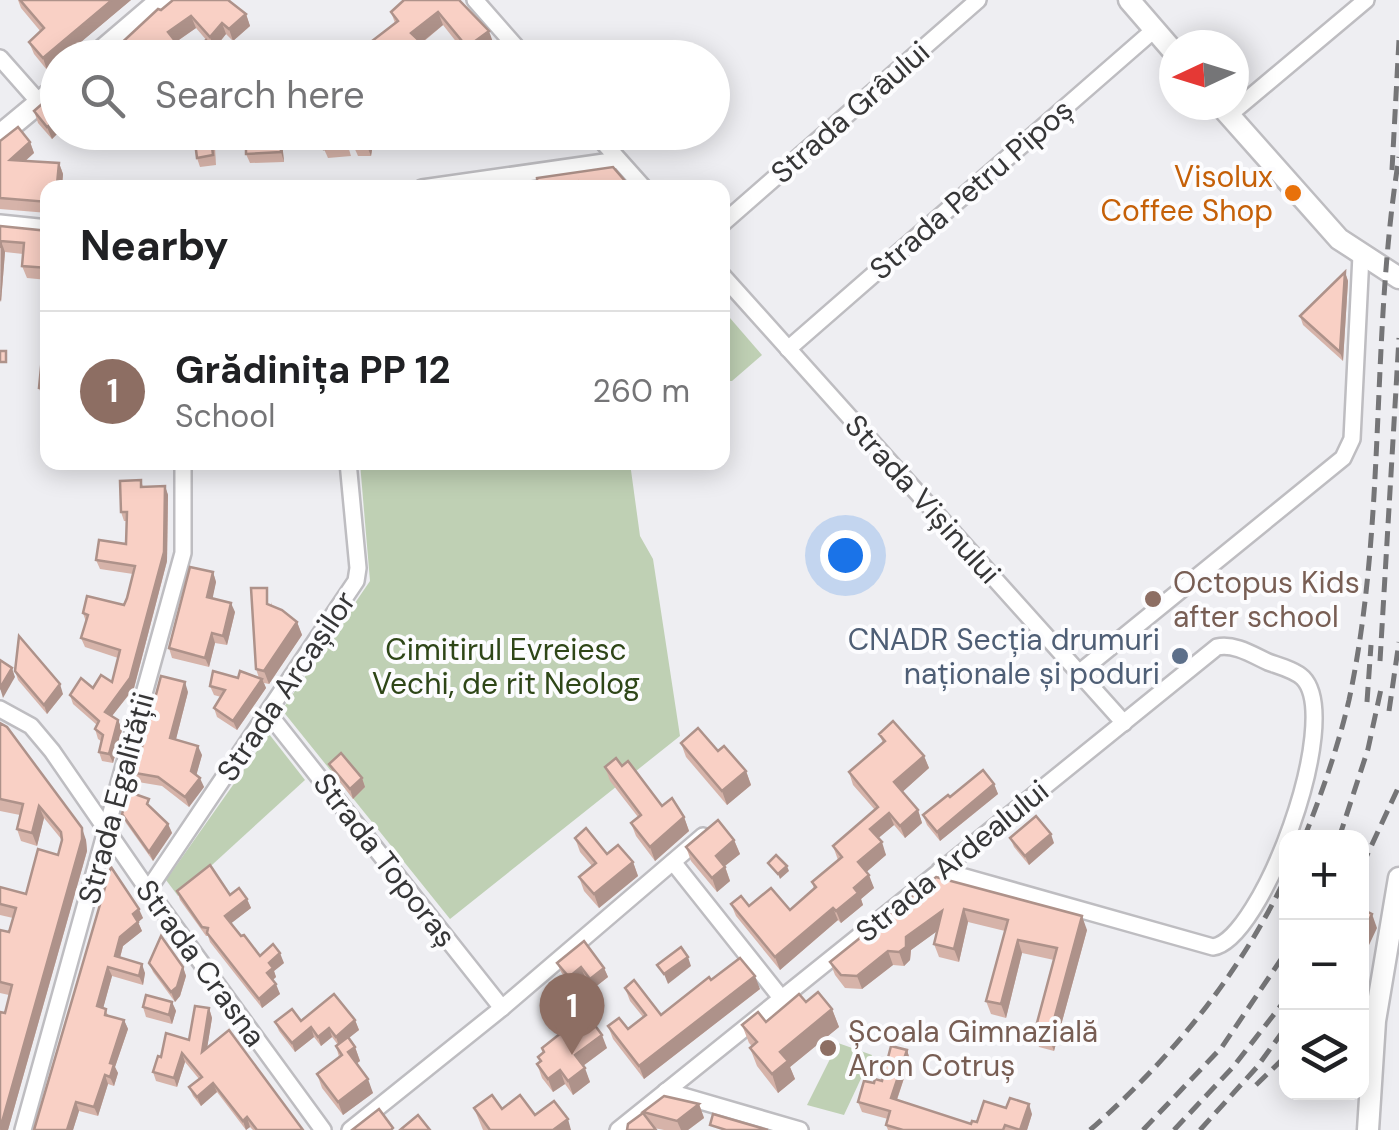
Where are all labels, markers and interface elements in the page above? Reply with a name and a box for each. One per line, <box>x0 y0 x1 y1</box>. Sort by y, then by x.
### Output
north arrow <box>1159 30 1249 120</box>
street label: Strada Grâului <box>762 32 938 192</box>
search box <box>40 40 730 150</box>
icon: search <box>75 68 130 123</box>
text: Search here <box>155 70 365 120</box>
street label: Strada Petru Pipoș <box>861 90 1081 288</box>
place label: Visolux Coffee Shop <box>1101 157 1273 230</box>
marker: Visolux Coffee Shop <box>1282 182 1304 204</box>
text: Nearby <box>80 218 229 273</box>
text: Grădinița PP 12 <box>175 345 451 395</box>
text: 1 <box>107 370 118 412</box>
text: 260 m <box>593 370 690 412</box>
text: School <box>175 395 275 437</box>
street label: Strada Vișinului <box>837 406 1009 592</box>
your location <box>820 530 871 581</box>
place label: Octopus Kids after school <box>1173 563 1360 636</box>
street label: Strada Arcașilor <box>208 583 364 789</box>
marker: Octopus Kids after school <box>1142 588 1164 610</box>
place label: CNADR Secția drumuri naționale și poduri <box>848 620 1160 693</box>
park label: Cimitirul Evreiesc Vechi, de rit Neolog <box>372 630 640 703</box>
marker: CNADR Secția drumuri naționale și poduri <box>1169 645 1191 667</box>
street label: Strada Egalității <box>69 688 163 908</box>
street label: Strada Toporaș <box>305 765 465 955</box>
street label: Strada Ardealului <box>848 771 1056 951</box>
map controls <box>1279 830 1369 1100</box>
button: + <box>1279 830 1369 920</box>
street label: Strada Crasna <box>127 872 275 1054</box>
button: − <box>1279 920 1369 1010</box>
pin: 1 <box>540 972 604 1055</box>
button: layers <box>1279 1010 1369 1100</box>
place label: Școala Gimnazială Aron Cotruș <box>848 1012 1098 1085</box>
marker: Școala Gimnazială Aron Cotruș <box>817 1037 839 1059</box>

